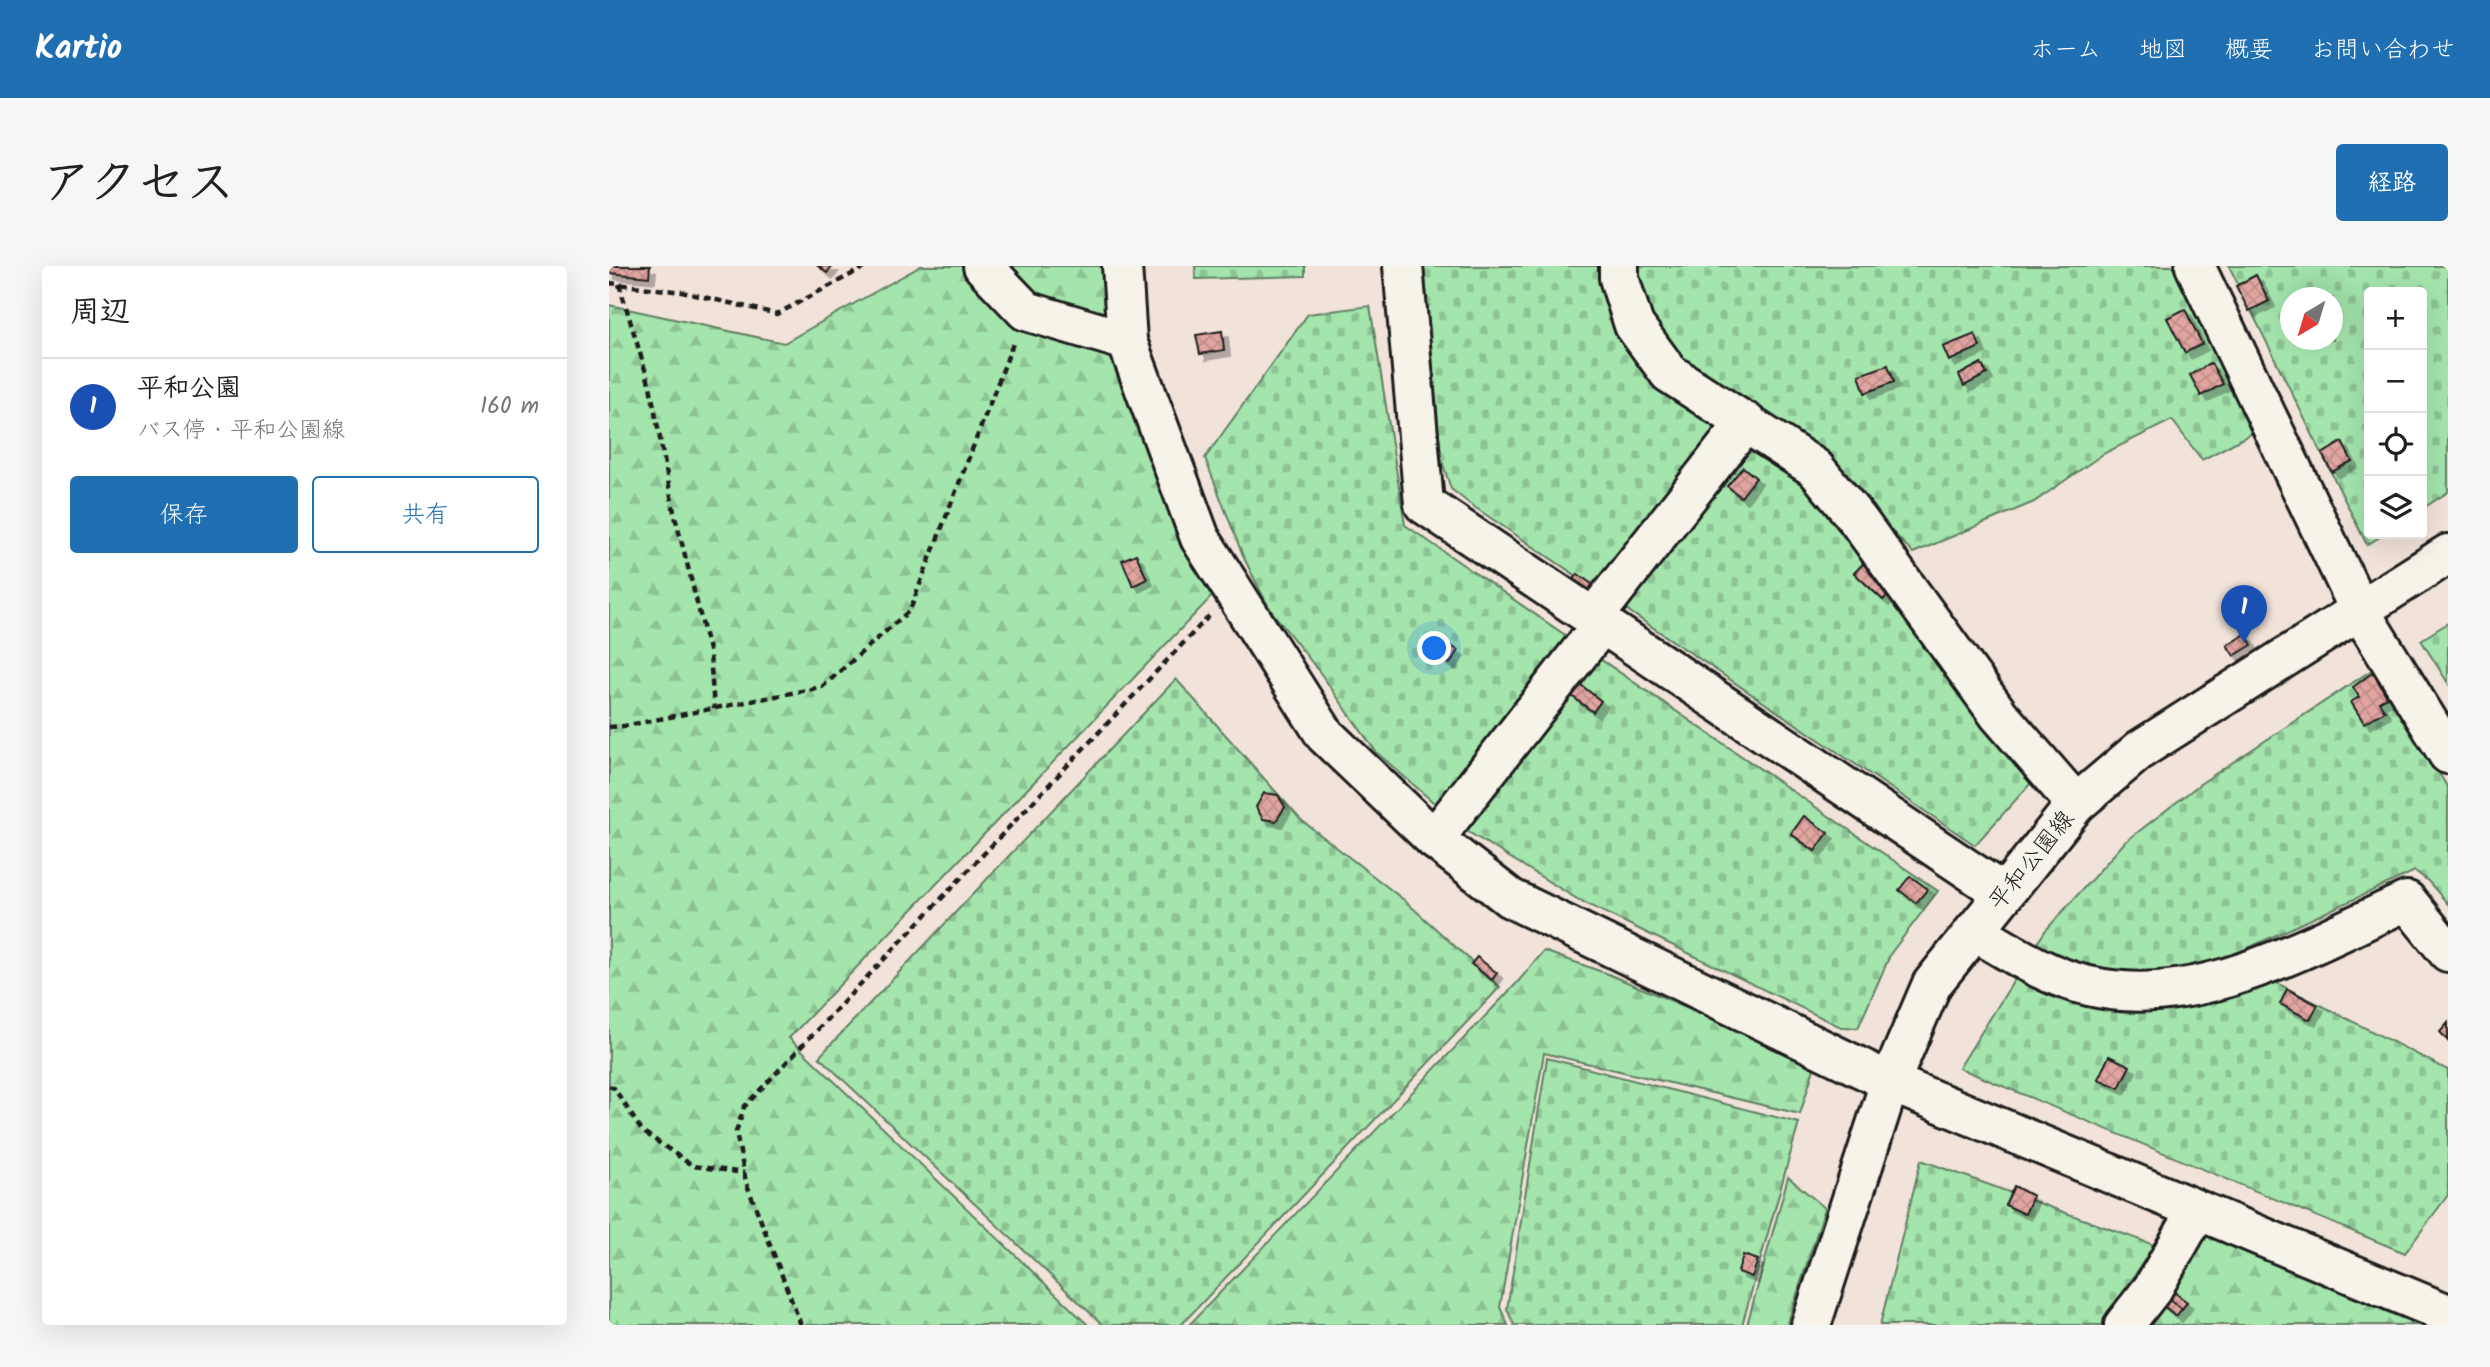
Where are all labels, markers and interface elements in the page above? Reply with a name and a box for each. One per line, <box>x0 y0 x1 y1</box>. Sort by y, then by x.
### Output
text: Kartio <box>35 23 122 76</box>
text: ホーム <box>2030 31 2101 70</box>
text: 地図 <box>2139 31 2187 70</box>
text: 概要 <box>2225 31 2273 70</box>
text: お問い合わせ <box>2311 31 2455 70</box>
button: 経路 <box>2336 144 2448 221</box>
text: アクセス <box>42 146 235 224</box>
north arrow <box>2280 287 2343 350</box>
map controls <box>2364 287 2427 539</box>
button: + <box>2364 287 2427 350</box>
text: 周辺 <box>70 289 130 337</box>
button: − <box>2364 350 2427 413</box>
text: 平和公園 <box>137 368 241 410</box>
text: 1 <box>90 389 96 425</box>
text: 160 m <box>480 389 539 425</box>
text: バス停 · 平和公園線 <box>137 413 345 449</box>
button: locate <box>2364 413 2427 476</box>
button: 保存 <box>70 476 298 553</box>
button: 共有 <box>312 476 539 553</box>
button: layers <box>2364 476 2427 539</box>
pin: 1 <box>2221 585 2267 643</box>
your location <box>1417 631 1451 665</box>
street label: 平和公園線 <box>1979 802 2085 920</box>

